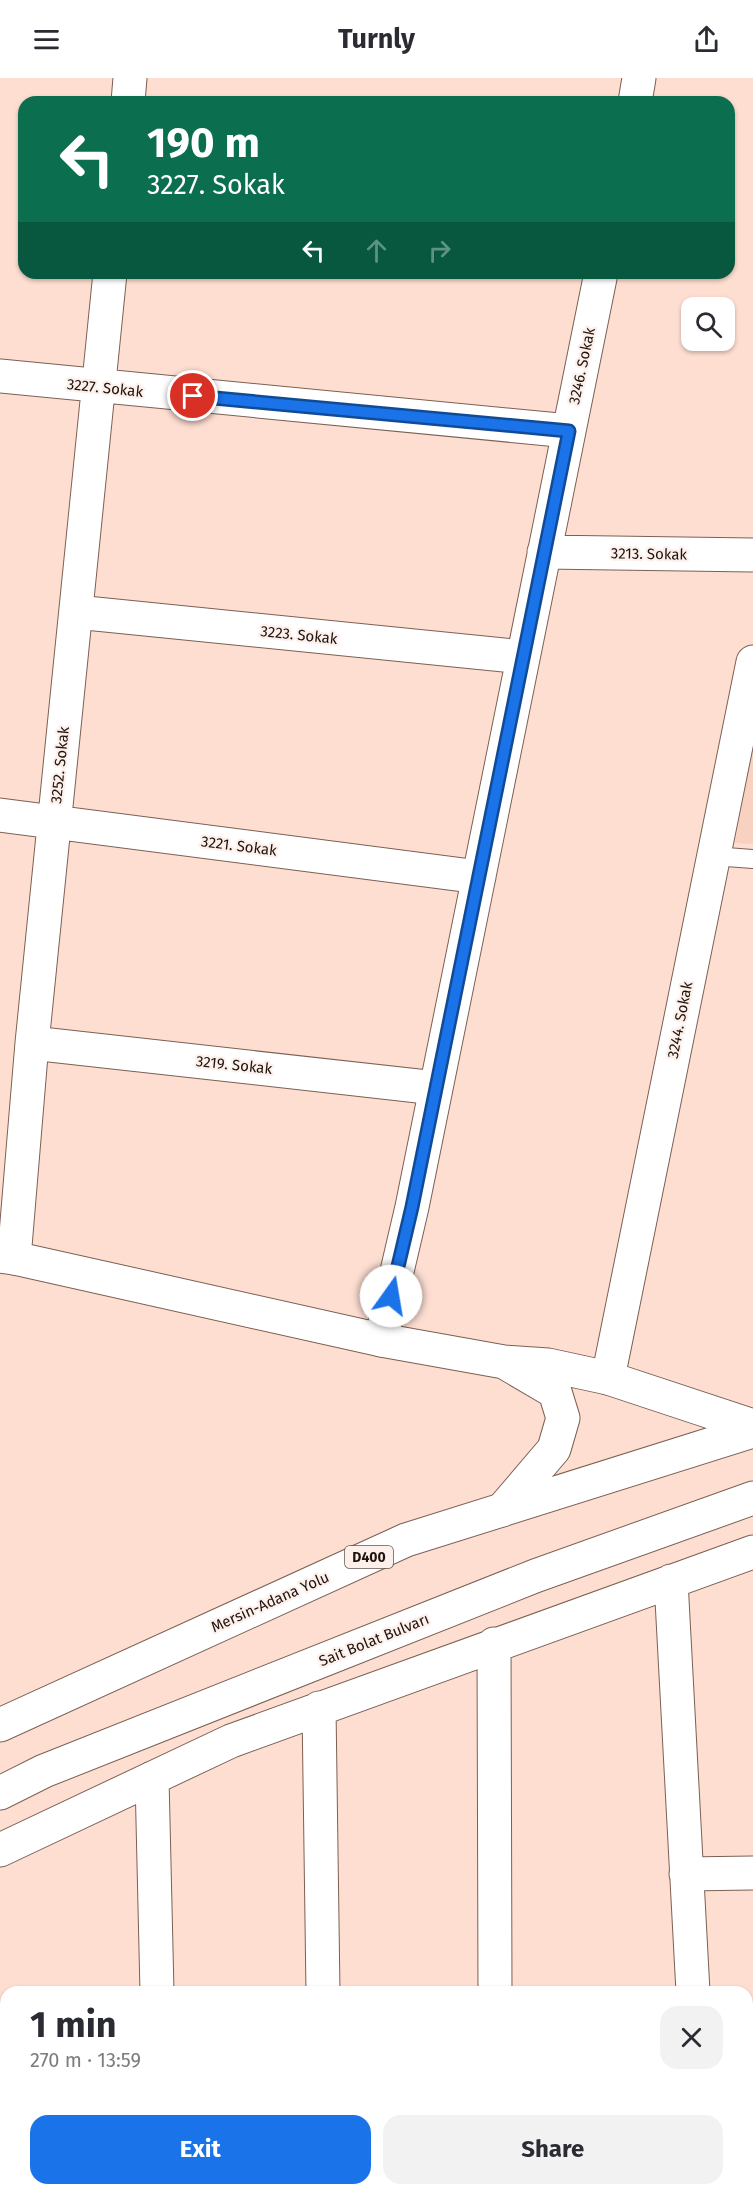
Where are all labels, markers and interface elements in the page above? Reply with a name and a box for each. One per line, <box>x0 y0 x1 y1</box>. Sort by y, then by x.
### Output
icon: menu <box>30 23 63 56</box>
text: Turnly <box>338 23 415 55</box>
icon: share <box>690 23 723 56</box>
text: 190 m <box>147 118 260 168</box>
icon: left <box>48 120 126 198</box>
text: 3227. Sokak <box>147 169 285 201</box>
icon: left <box>297 234 330 267</box>
icon: ahead <box>360 234 393 267</box>
icon: right <box>423 234 456 267</box>
map controls <box>681 297 735 351</box>
button: search <box>681 297 735 351</box>
street label: 3246. Sokak <box>565 326 599 406</box>
pin <box>167 370 218 421</box>
street label: 3227. Sokak <box>66 375 144 401</box>
icon: arrive <box>176 379 209 412</box>
street label: 3213. Sokak <box>611 544 688 564</box>
street label: 3223. Sokak <box>260 622 339 648</box>
street label: 3252. Sokak <box>47 725 73 804</box>
street label: 3221. Sokak <box>200 832 278 860</box>
street label: 3244. Sokak <box>664 980 696 1060</box>
street label: 3219. Sokak <box>195 1052 273 1078</box>
position arrow <box>359 1264 423 1328</box>
road number: D400 <box>345 1546 393 1568</box>
street label: Mersin-Adana Yolu <box>208 1568 332 1636</box>
street label: Sait Bolat Bulvarı <box>316 1610 432 1670</box>
text: 1 min <box>30 2003 117 2047</box>
button: close <box>660 2006 723 2069</box>
text: 270 m · 13:59 <box>30 2048 141 2072</box>
button: Exit <box>30 2115 371 2184</box>
button: Share <box>383 2115 723 2184</box>

